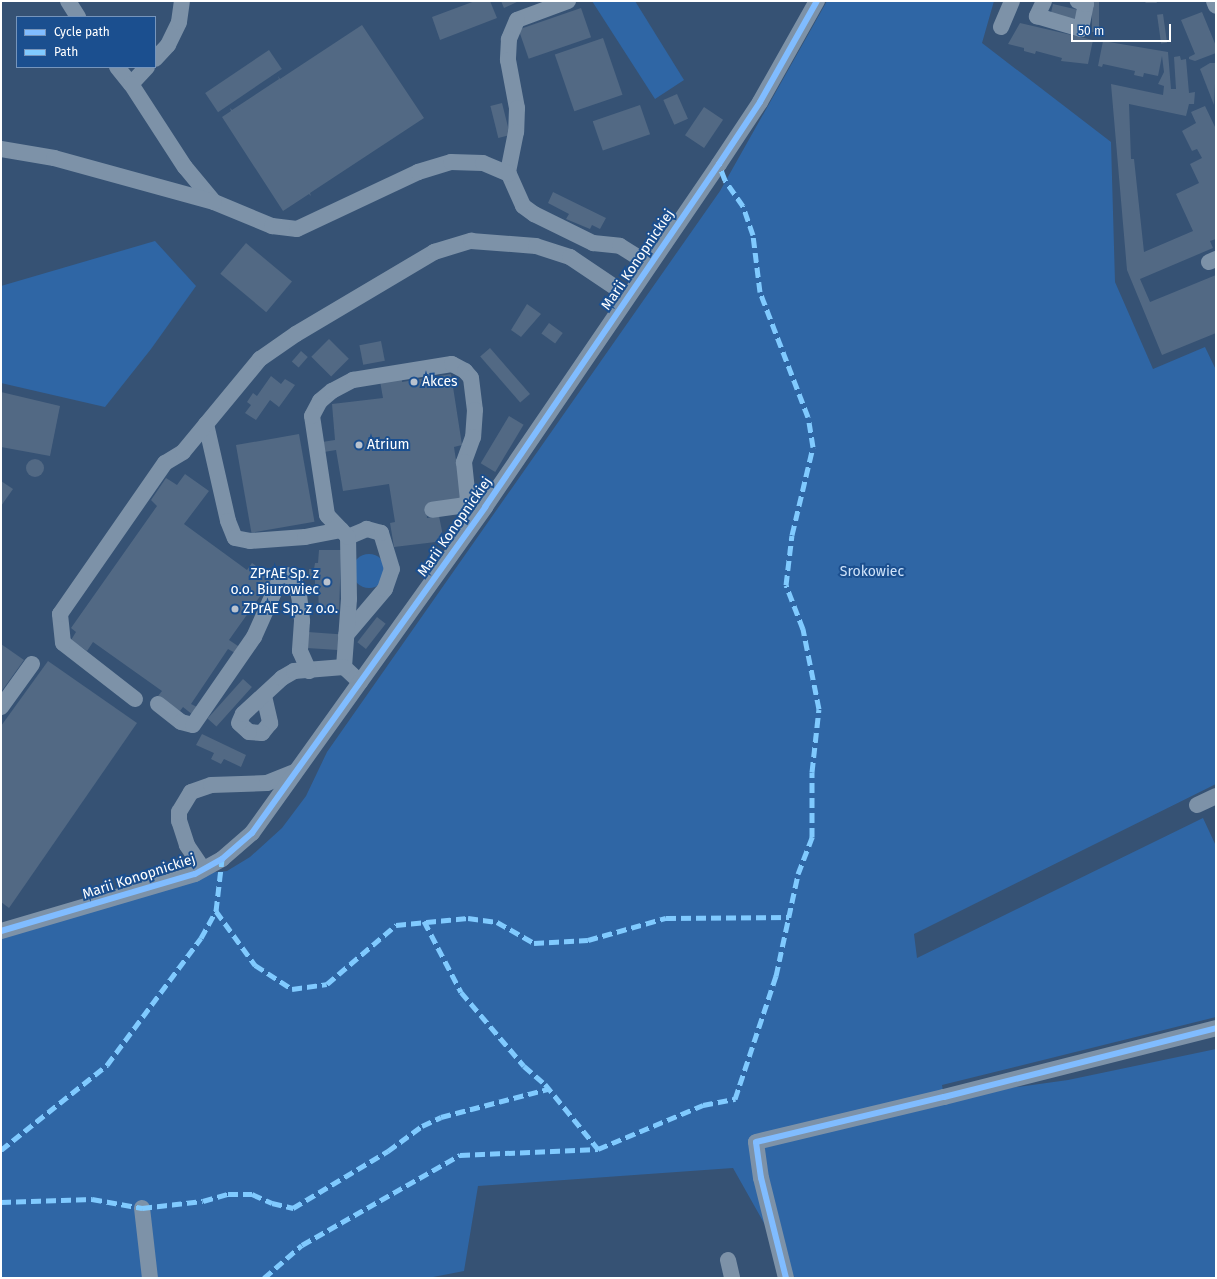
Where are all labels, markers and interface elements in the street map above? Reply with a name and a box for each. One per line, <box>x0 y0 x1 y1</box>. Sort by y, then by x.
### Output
legend <box>16 16 156 68</box>
scale bar <box>1073 16 1173 42</box>
text: 50 m <box>1078 24 1104 38</box>
text: Cycle path <box>54 25 110 39</box>
text: Path <box>54 45 78 59</box>
street label: Marii Konopnickiej <box>598 206 678 314</box>
place label: Akces <box>422 374 458 390</box>
marker: Akces <box>409 377 419 387</box>
place label: Atrium <box>367 437 410 453</box>
marker: Atrium <box>354 440 364 450</box>
street label: Marii Konopnickiej <box>414 474 496 580</box>
park label: Srokowiec <box>840 564 904 580</box>
place label: ZPrAE Sp. z o.o. Biurowiec <box>231 566 319 598</box>
marker: ZPrAE Sp. z o.o. Biurowiec <box>322 577 332 587</box>
place label: ZPrAE Sp. z o.o. <box>243 601 338 617</box>
marker: ZPrAE Sp. z o.o. <box>230 604 240 614</box>
street label: Marii Konopnickiej <box>80 851 198 903</box>

